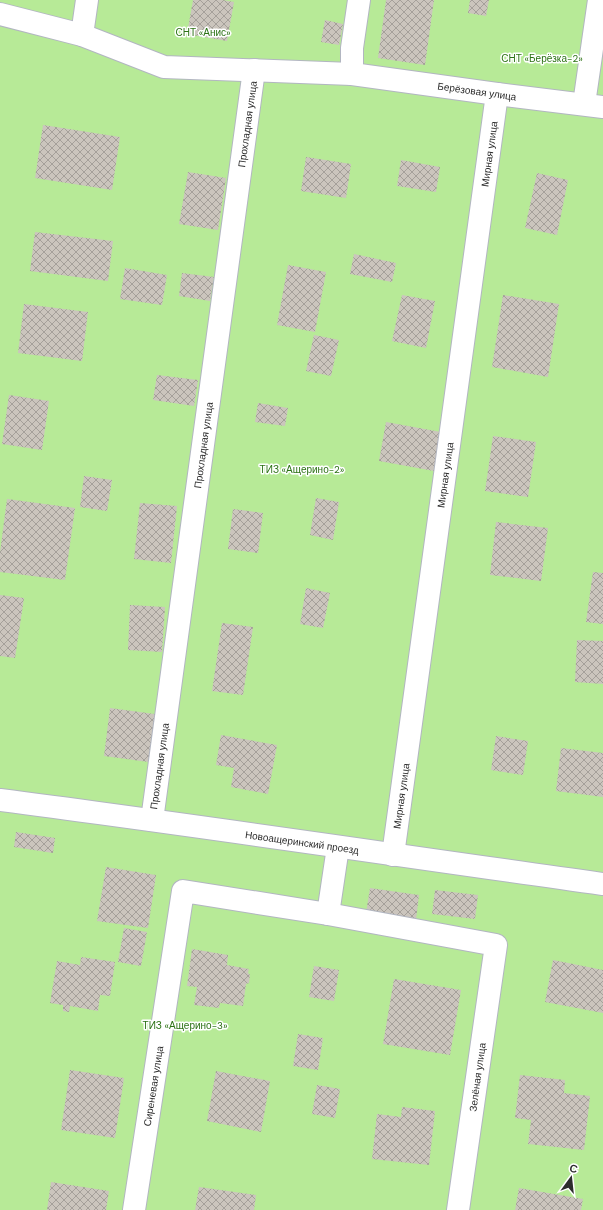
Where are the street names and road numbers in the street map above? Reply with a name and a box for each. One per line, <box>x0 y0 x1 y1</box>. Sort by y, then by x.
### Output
street label: Прохладная улица <box>235 80 260 168</box>
street label: Берёзовая улица <box>437 80 518 104</box>
street label: Мирная улица <box>478 120 501 188</box>
street label: Прохладная улица <box>191 401 216 489</box>
street label: Мирная улица <box>434 441 457 509</box>
street label: Прохладная улица <box>147 722 172 810</box>
street label: Мирная улица <box>390 762 413 830</box>
street label: Новоащеринский проезд <box>244 828 360 857</box>
street label: Зелёная улица <box>466 1041 489 1112</box>
street label: Сиреневая улица <box>141 1044 166 1127</box>

